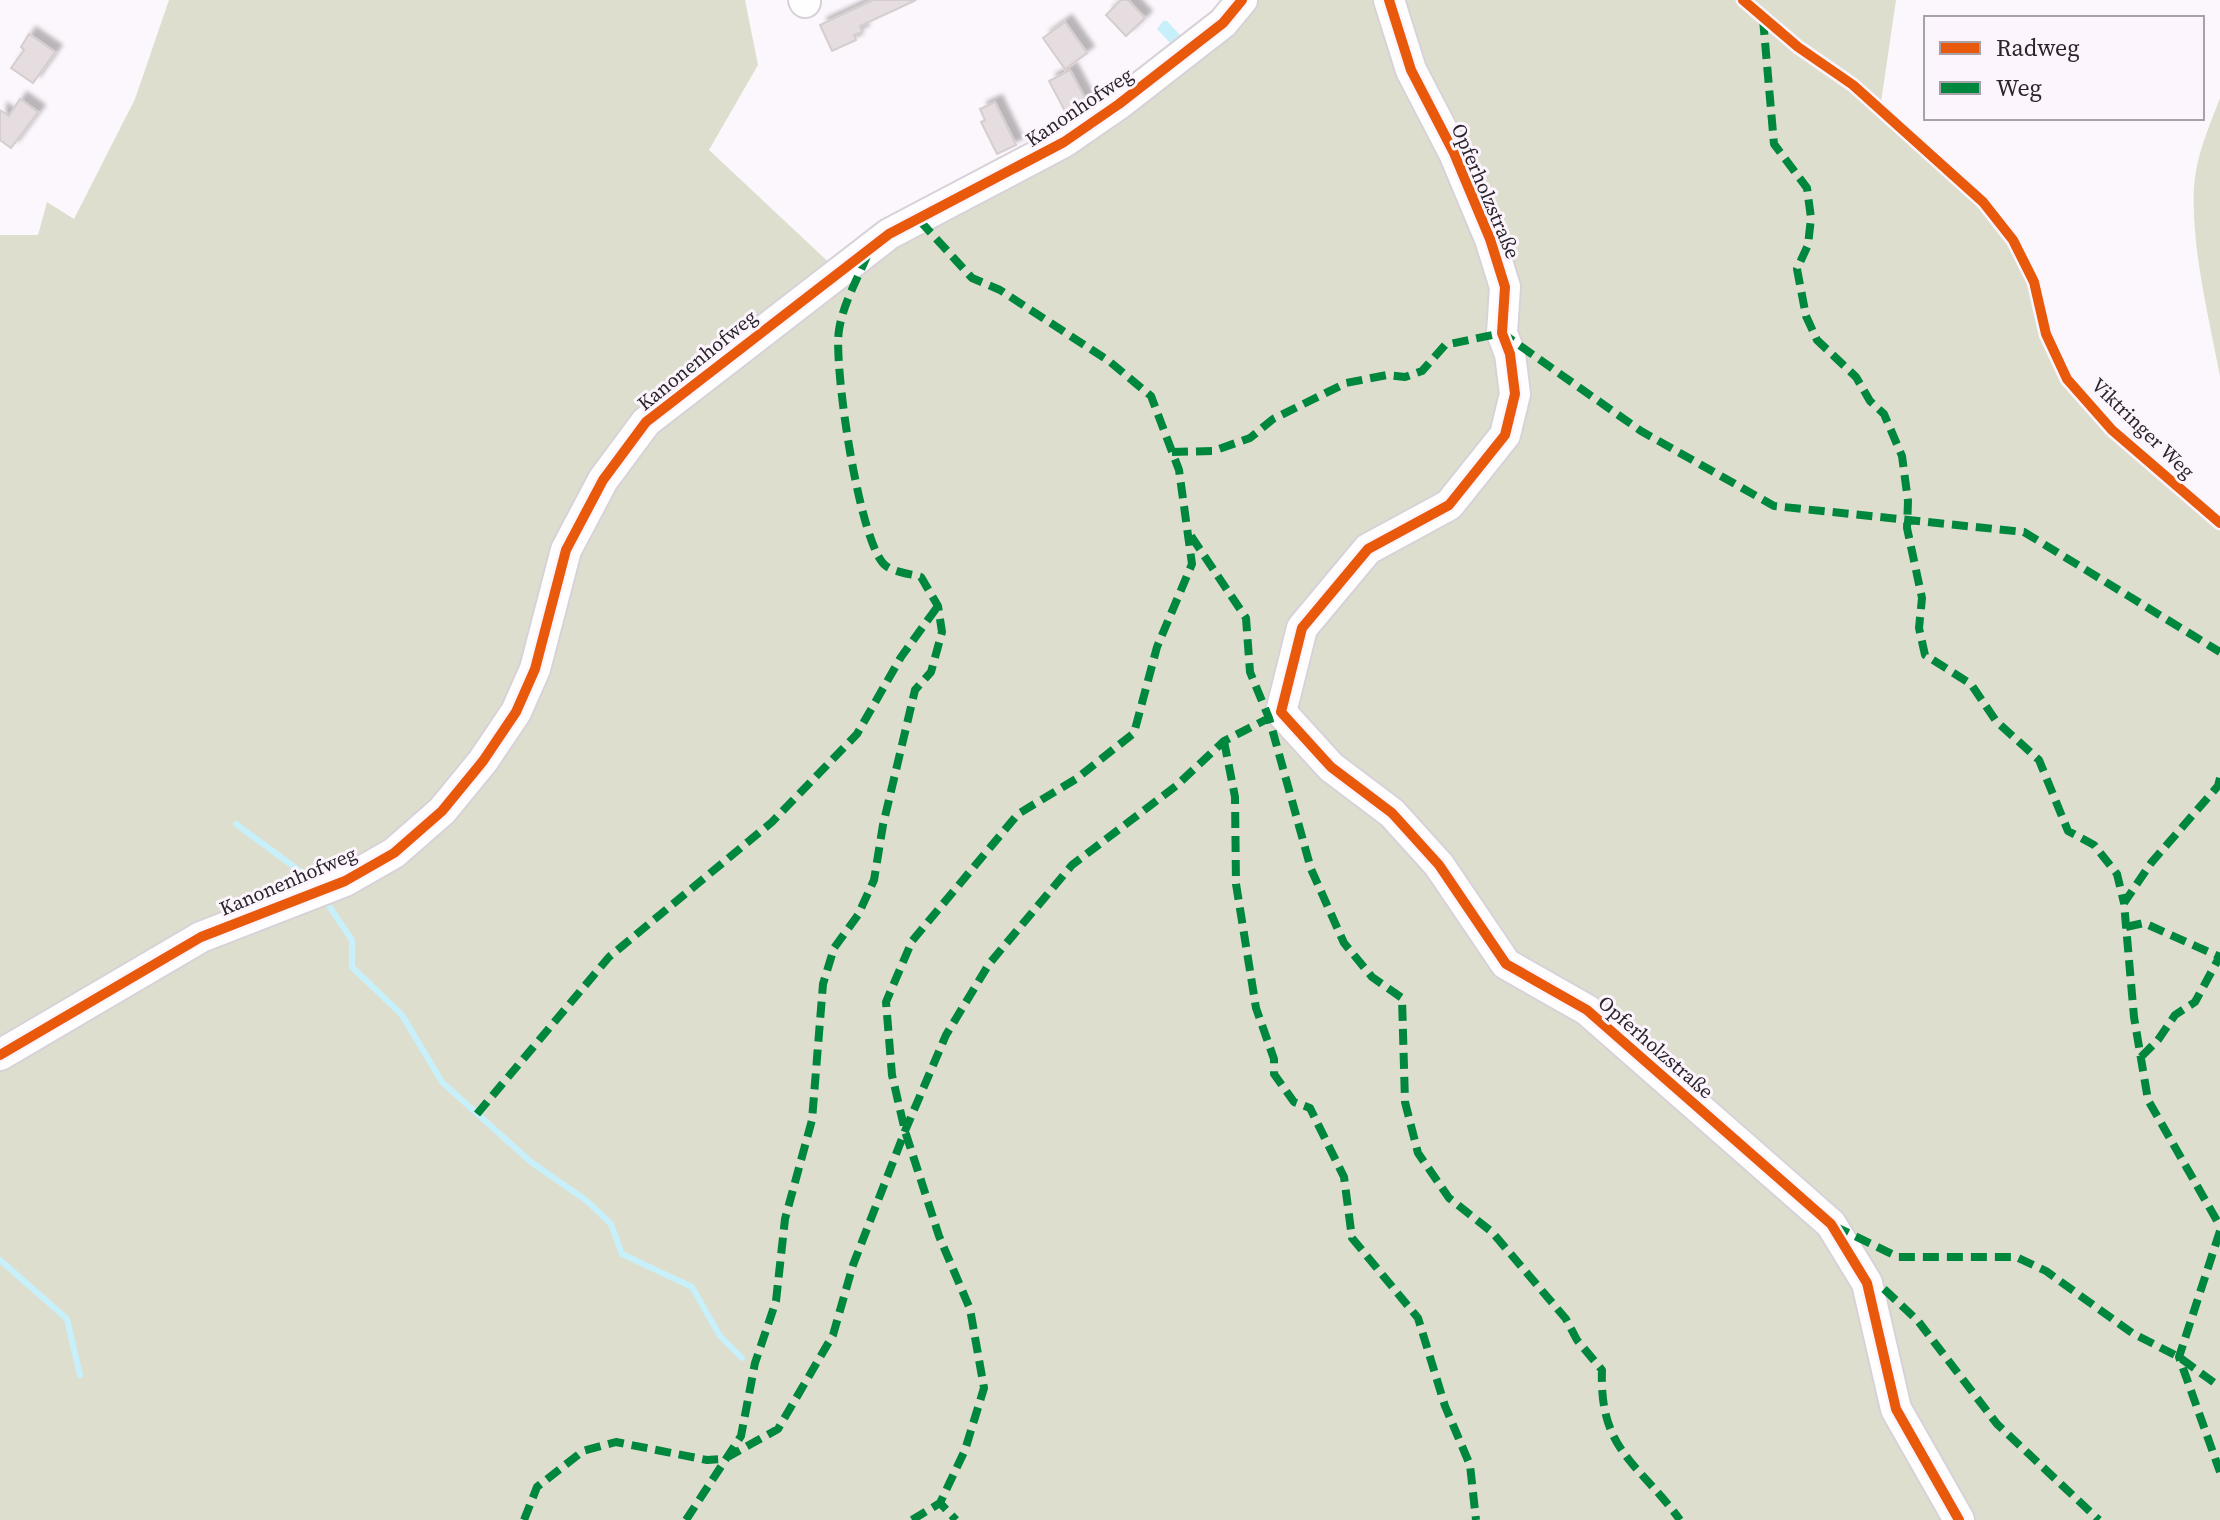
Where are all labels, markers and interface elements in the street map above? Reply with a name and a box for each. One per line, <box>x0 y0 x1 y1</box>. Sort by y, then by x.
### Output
legend <box>1924 16 2204 120</box>
text: Radweg <box>1996 31 2080 64</box>
street label: Kanonhofweg <box>1020 61 1138 153</box>
text: Weg <box>1996 71 2042 104</box>
street label: Opferholzstraße <box>1445 119 1527 263</box>
street label: Kanonenhofweg <box>631 303 763 417</box>
street label: Viktringer Weg <box>2085 371 2201 485</box>
street label: Kanonenhofweg <box>215 839 361 923</box>
street label: Opferholzstraße <box>1592 989 1720 1105</box>

